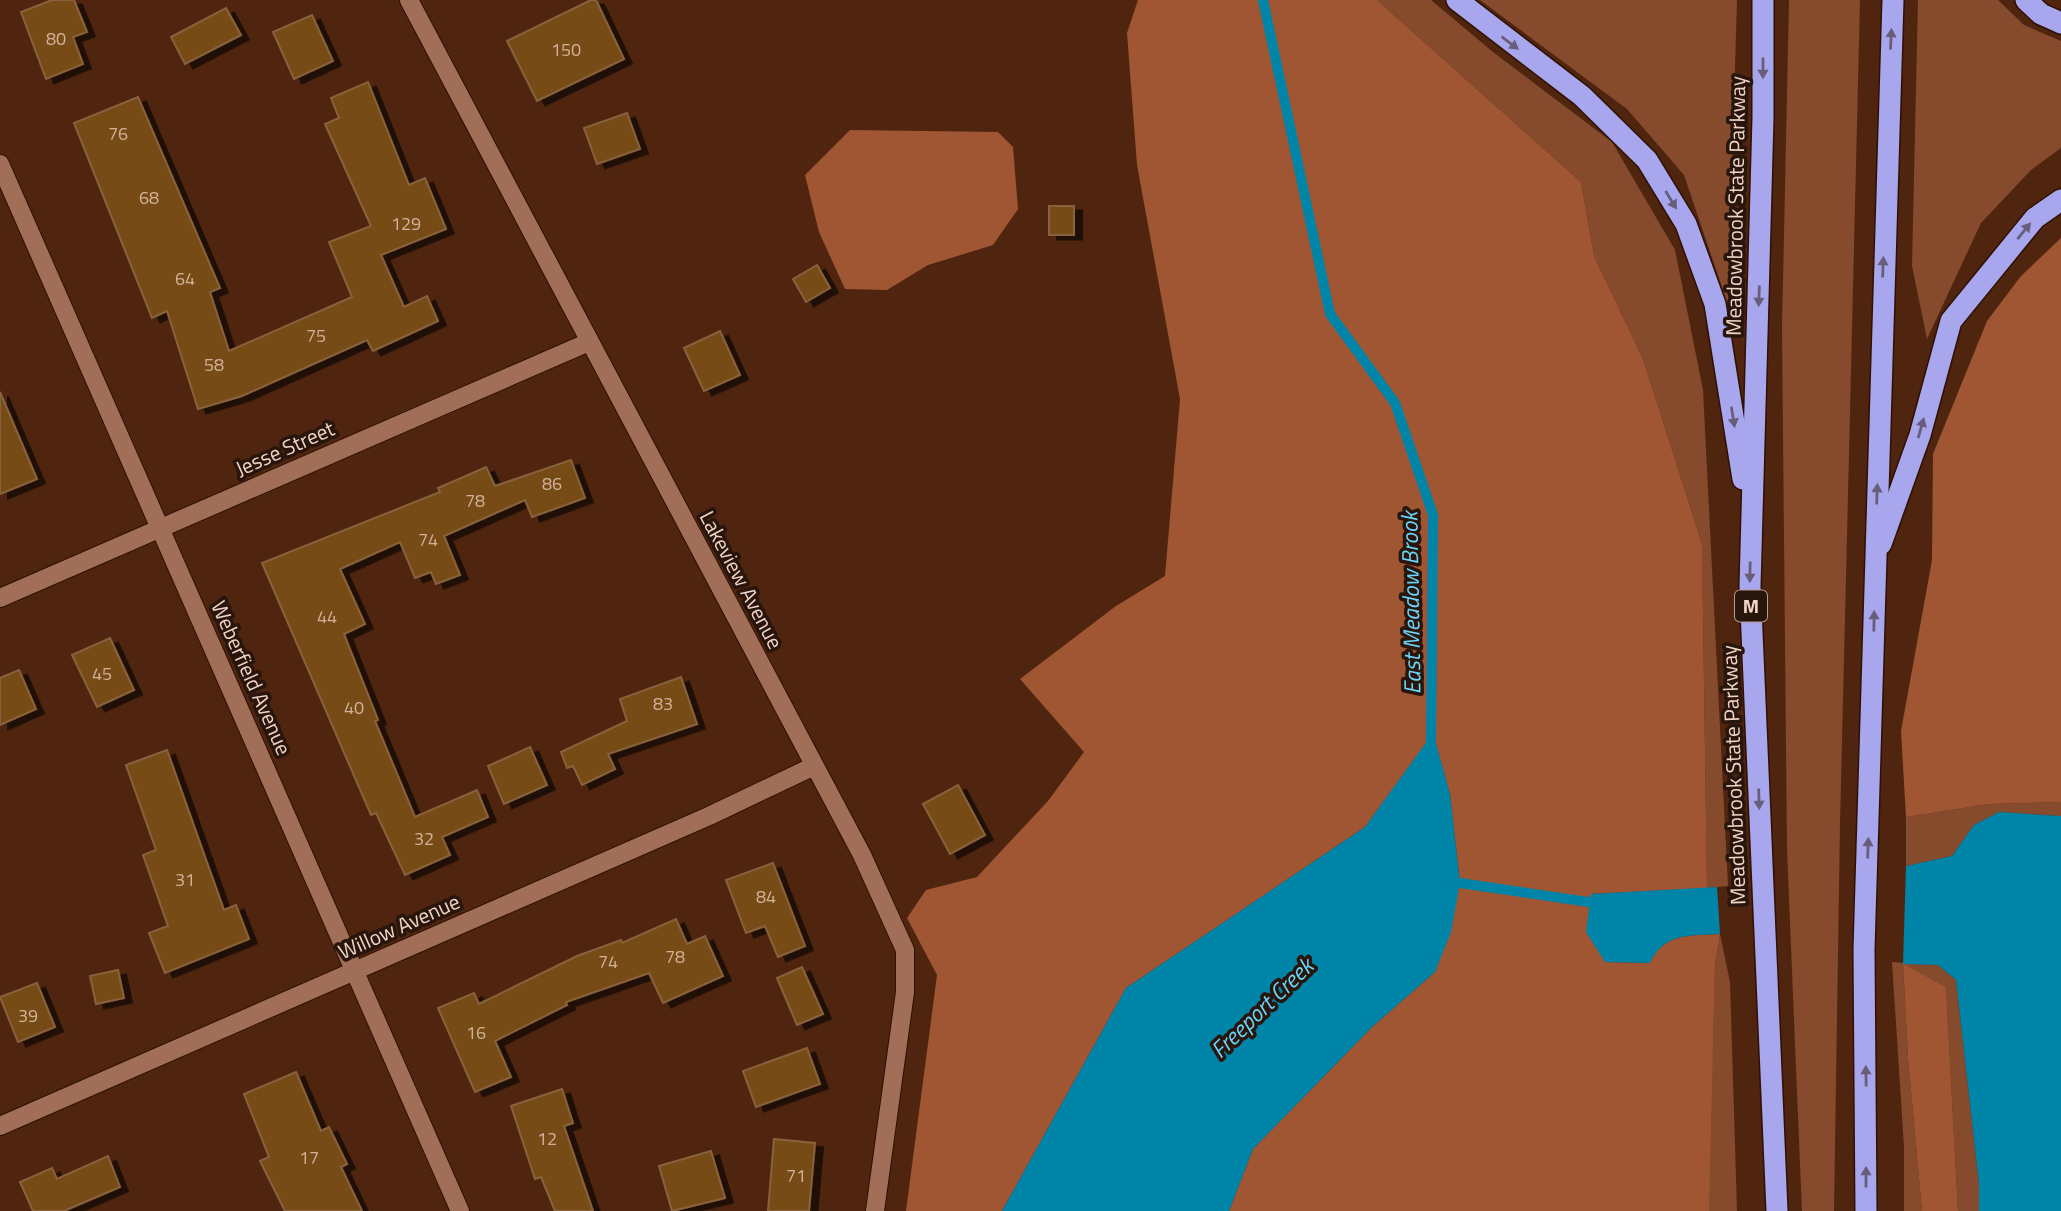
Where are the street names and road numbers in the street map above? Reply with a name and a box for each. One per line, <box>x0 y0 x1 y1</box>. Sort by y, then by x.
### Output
street label: Meadowbrook State Parkway <box>1717 76 1753 336</box>
street label: Jesse Street <box>230 412 340 484</box>
street label: Lakeview Avenue <box>692 505 792 654</box>
road number: M <box>1735 590 1767 622</box>
street label: Weberfield Avenue <box>204 595 300 760</box>
street label: Meadowbrook State Parkway <box>1712 645 1754 906</box>
street label: Willow Avenue <box>333 885 465 967</box>

